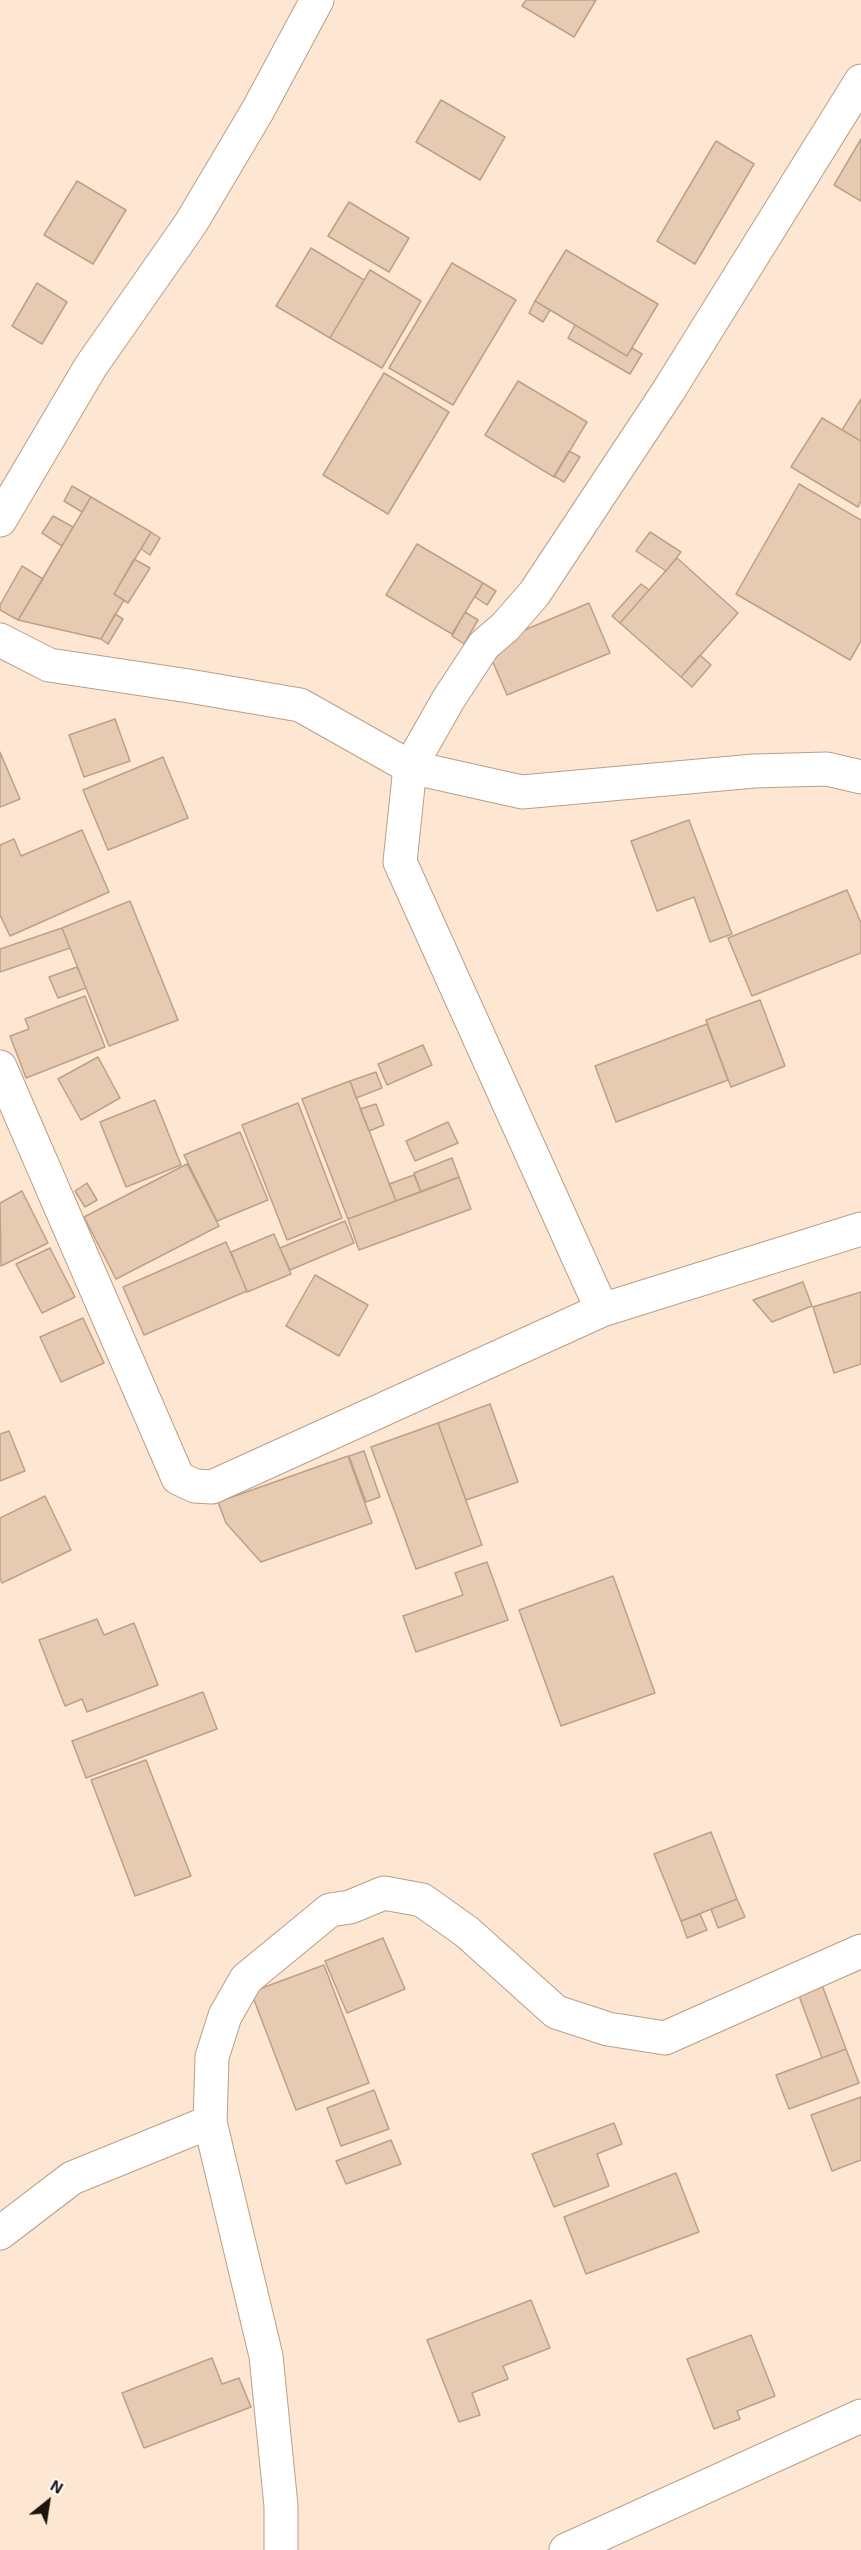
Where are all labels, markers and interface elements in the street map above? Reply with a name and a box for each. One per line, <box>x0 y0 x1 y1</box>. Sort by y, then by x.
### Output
north arrow <box>18 2472 78 2532</box>
text: N <box>47 2475 67 2497</box>

